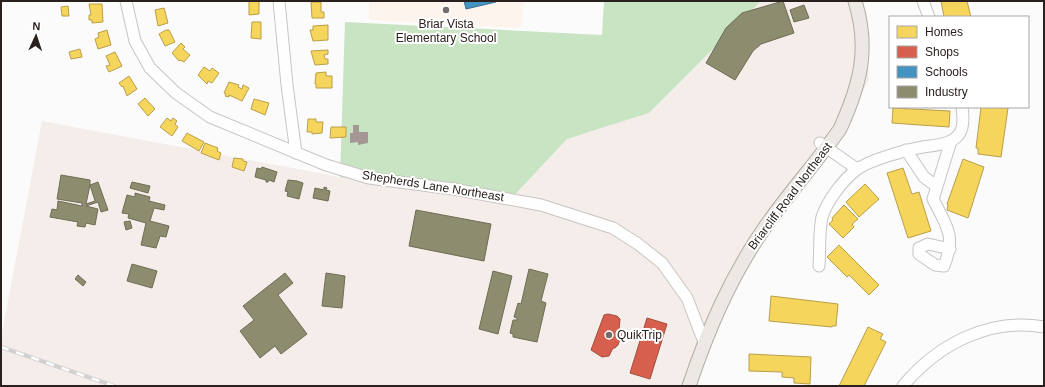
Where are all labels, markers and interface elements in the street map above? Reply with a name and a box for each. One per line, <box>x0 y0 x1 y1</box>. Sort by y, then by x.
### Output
marker: Briar Vista Elementary School <box>441 5 451 15</box>
north arrow <box>16 16 56 56</box>
legend <box>889 16 1029 108</box>
place label: Briar Vista Elementary School <box>396 17 496 45</box>
text: N <box>32 20 41 32</box>
text: Homes <box>925 25 963 39</box>
text: Shops <box>925 45 959 59</box>
text: Schools <box>925 65 968 79</box>
text: Industry <box>925 85 968 99</box>
street label: Briarcliff Road Northeast <box>745 139 835 252</box>
street label: Shepherds Lane Northeast <box>361 168 506 204</box>
place label: QuikTrip <box>617 328 662 342</box>
marker: QuikTrip <box>604 330 614 340</box>

